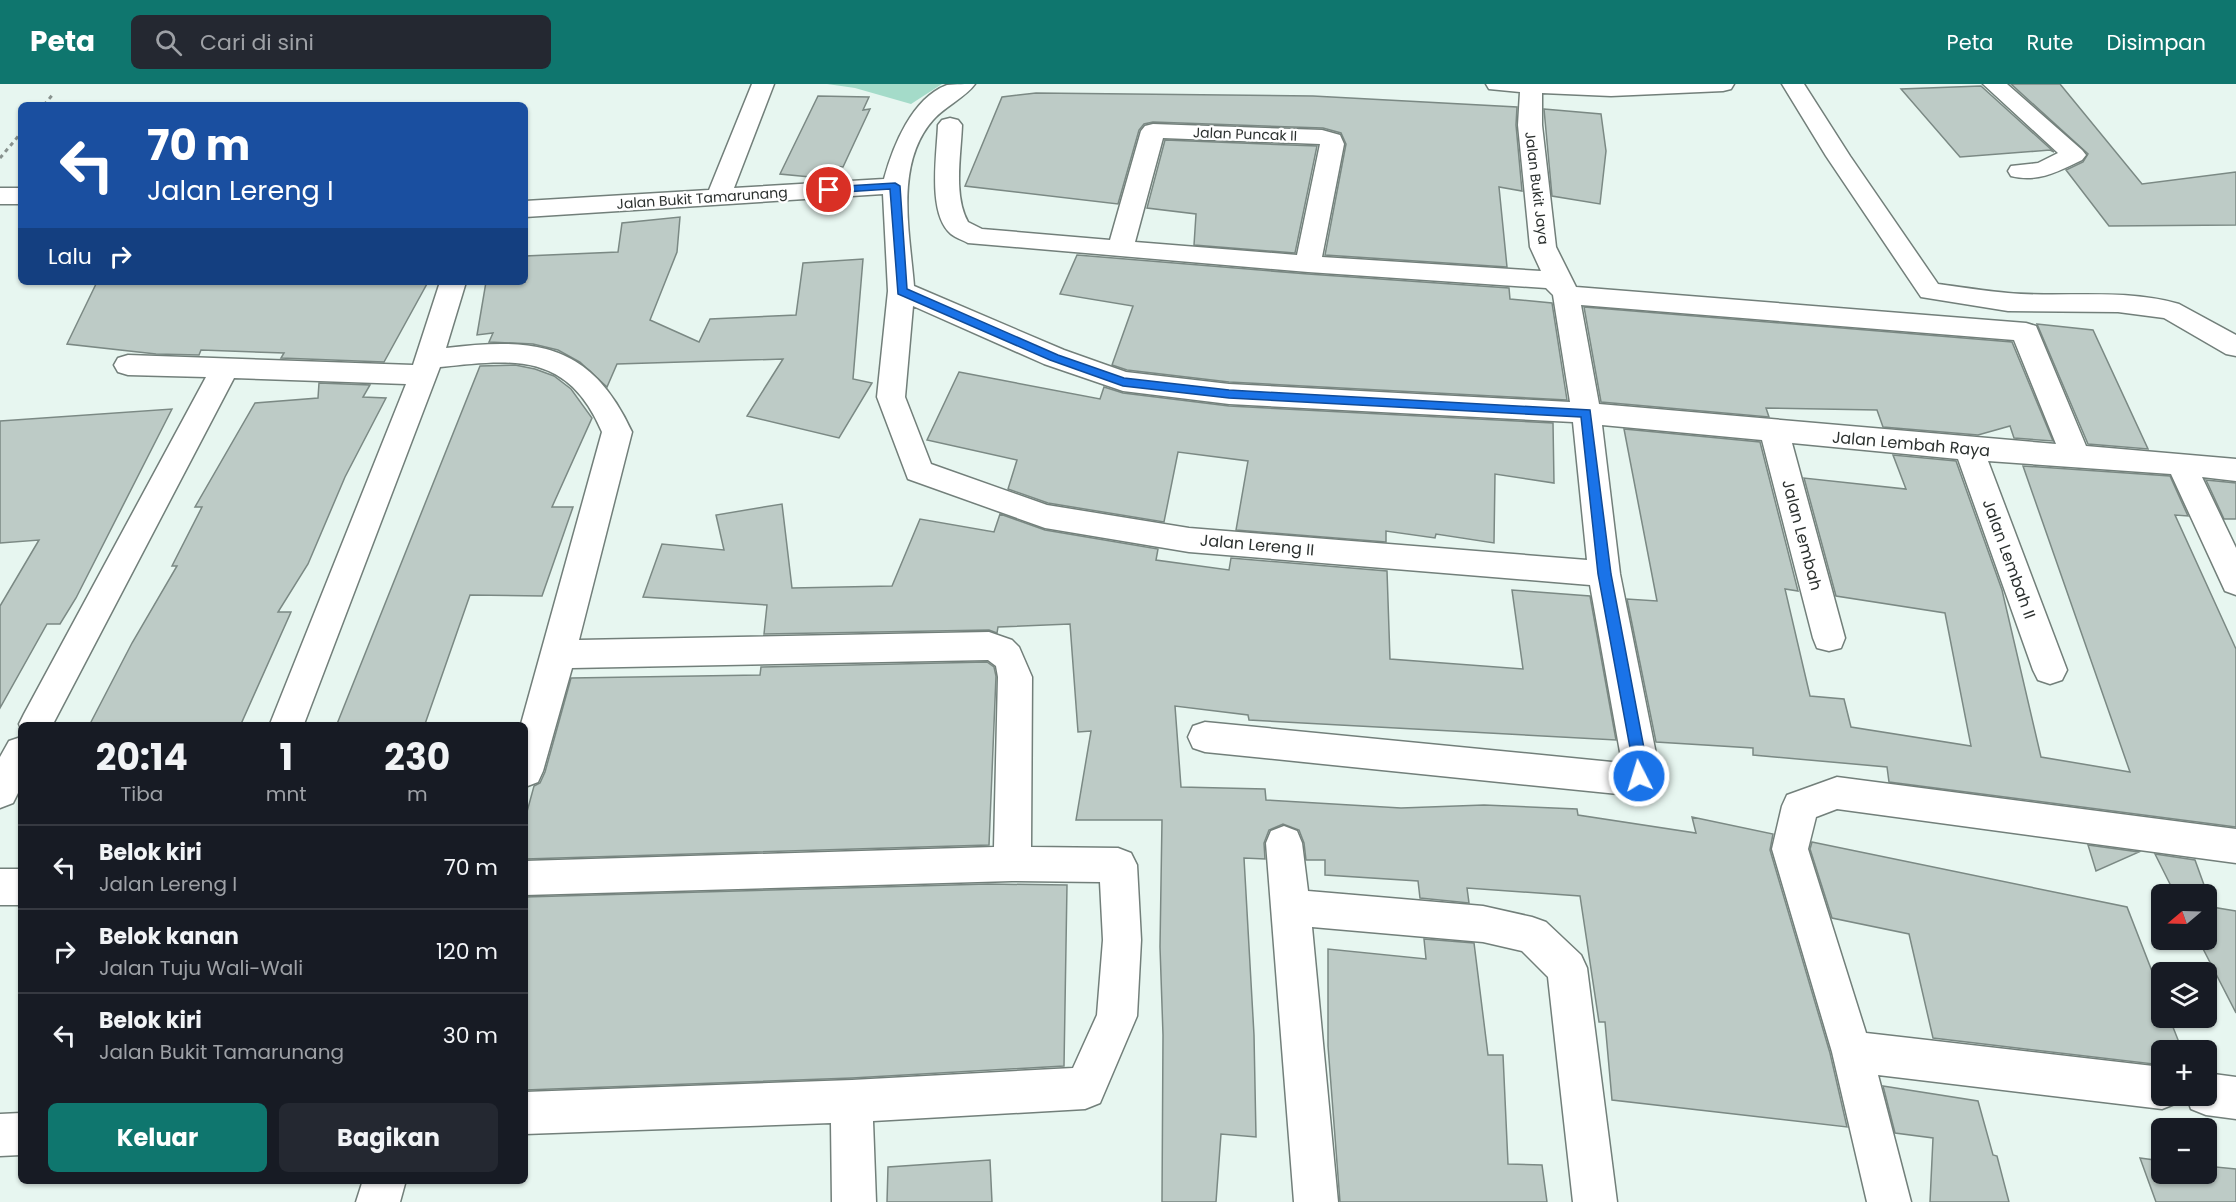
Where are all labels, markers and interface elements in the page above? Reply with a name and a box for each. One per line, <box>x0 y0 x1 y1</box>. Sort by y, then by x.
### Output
search box <box>131 15 551 69</box>
text: Peta <box>30 22 95 61</box>
icon: search <box>152 26 185 59</box>
text: Cari di sini <box>200 27 314 58</box>
text: Peta <box>1946 28 1994 57</box>
text: Rute <box>2027 28 2073 57</box>
text: Disimpan <box>2106 28 2206 57</box>
text: 70 m <box>147 116 250 175</box>
street label: Jalan Puncak II <box>1193 122 1297 146</box>
icon: left <box>48 126 126 204</box>
street label: Jalan Bukit Jaya <box>1520 130 1554 246</box>
pin <box>803 164 854 215</box>
text: Jalan Lereng I <box>147 172 334 209</box>
icon: arrive <box>812 173 845 206</box>
street label: Jalan Bukit Tamarunang <box>616 182 788 214</box>
icon: right <box>104 240 137 273</box>
text: Lalu <box>48 241 92 272</box>
street label: Jalan Lembah Raya <box>1831 426 1991 462</box>
street label: Jalan Lembah <box>1776 477 1828 593</box>
street label: Jalan Lembah II <box>1977 496 2041 622</box>
street label: Jalan Lereng II <box>1199 529 1315 561</box>
text: 20:14 <box>96 732 188 783</box>
text: 1 <box>279 732 293 783</box>
text: 230 <box>384 732 450 783</box>
position arrow <box>1607 744 1671 808</box>
text: Tiba <box>121 780 163 808</box>
text: mnt <box>266 780 307 808</box>
text: m <box>407 780 428 808</box>
text: Belok kiri <box>99 837 202 868</box>
icon: left <box>48 851 81 884</box>
text: 70 m <box>444 852 498 883</box>
text: Jalan Lereng I <box>99 870 237 898</box>
north arrow <box>2151 884 2217 950</box>
map controls <box>2151 884 2217 1184</box>
text: Belok kanan <box>99 921 239 952</box>
icon: right <box>48 935 81 968</box>
text: 120 m <box>436 936 498 967</box>
text: Jalan Tuju Wali-Wali <box>99 954 303 982</box>
button: layers <box>2151 962 2217 1028</box>
text: Belok kiri <box>99 1005 202 1036</box>
icon: left <box>48 1019 81 1052</box>
text: 30 m <box>443 1020 498 1051</box>
text: Jalan Bukit Tamarunang <box>99 1038 344 1066</box>
button: + <box>2151 1040 2217 1106</box>
button: Keluar <box>48 1103 267 1172</box>
button: Bagikan <box>279 1103 498 1172</box>
button: − <box>2151 1118 2217 1184</box>

